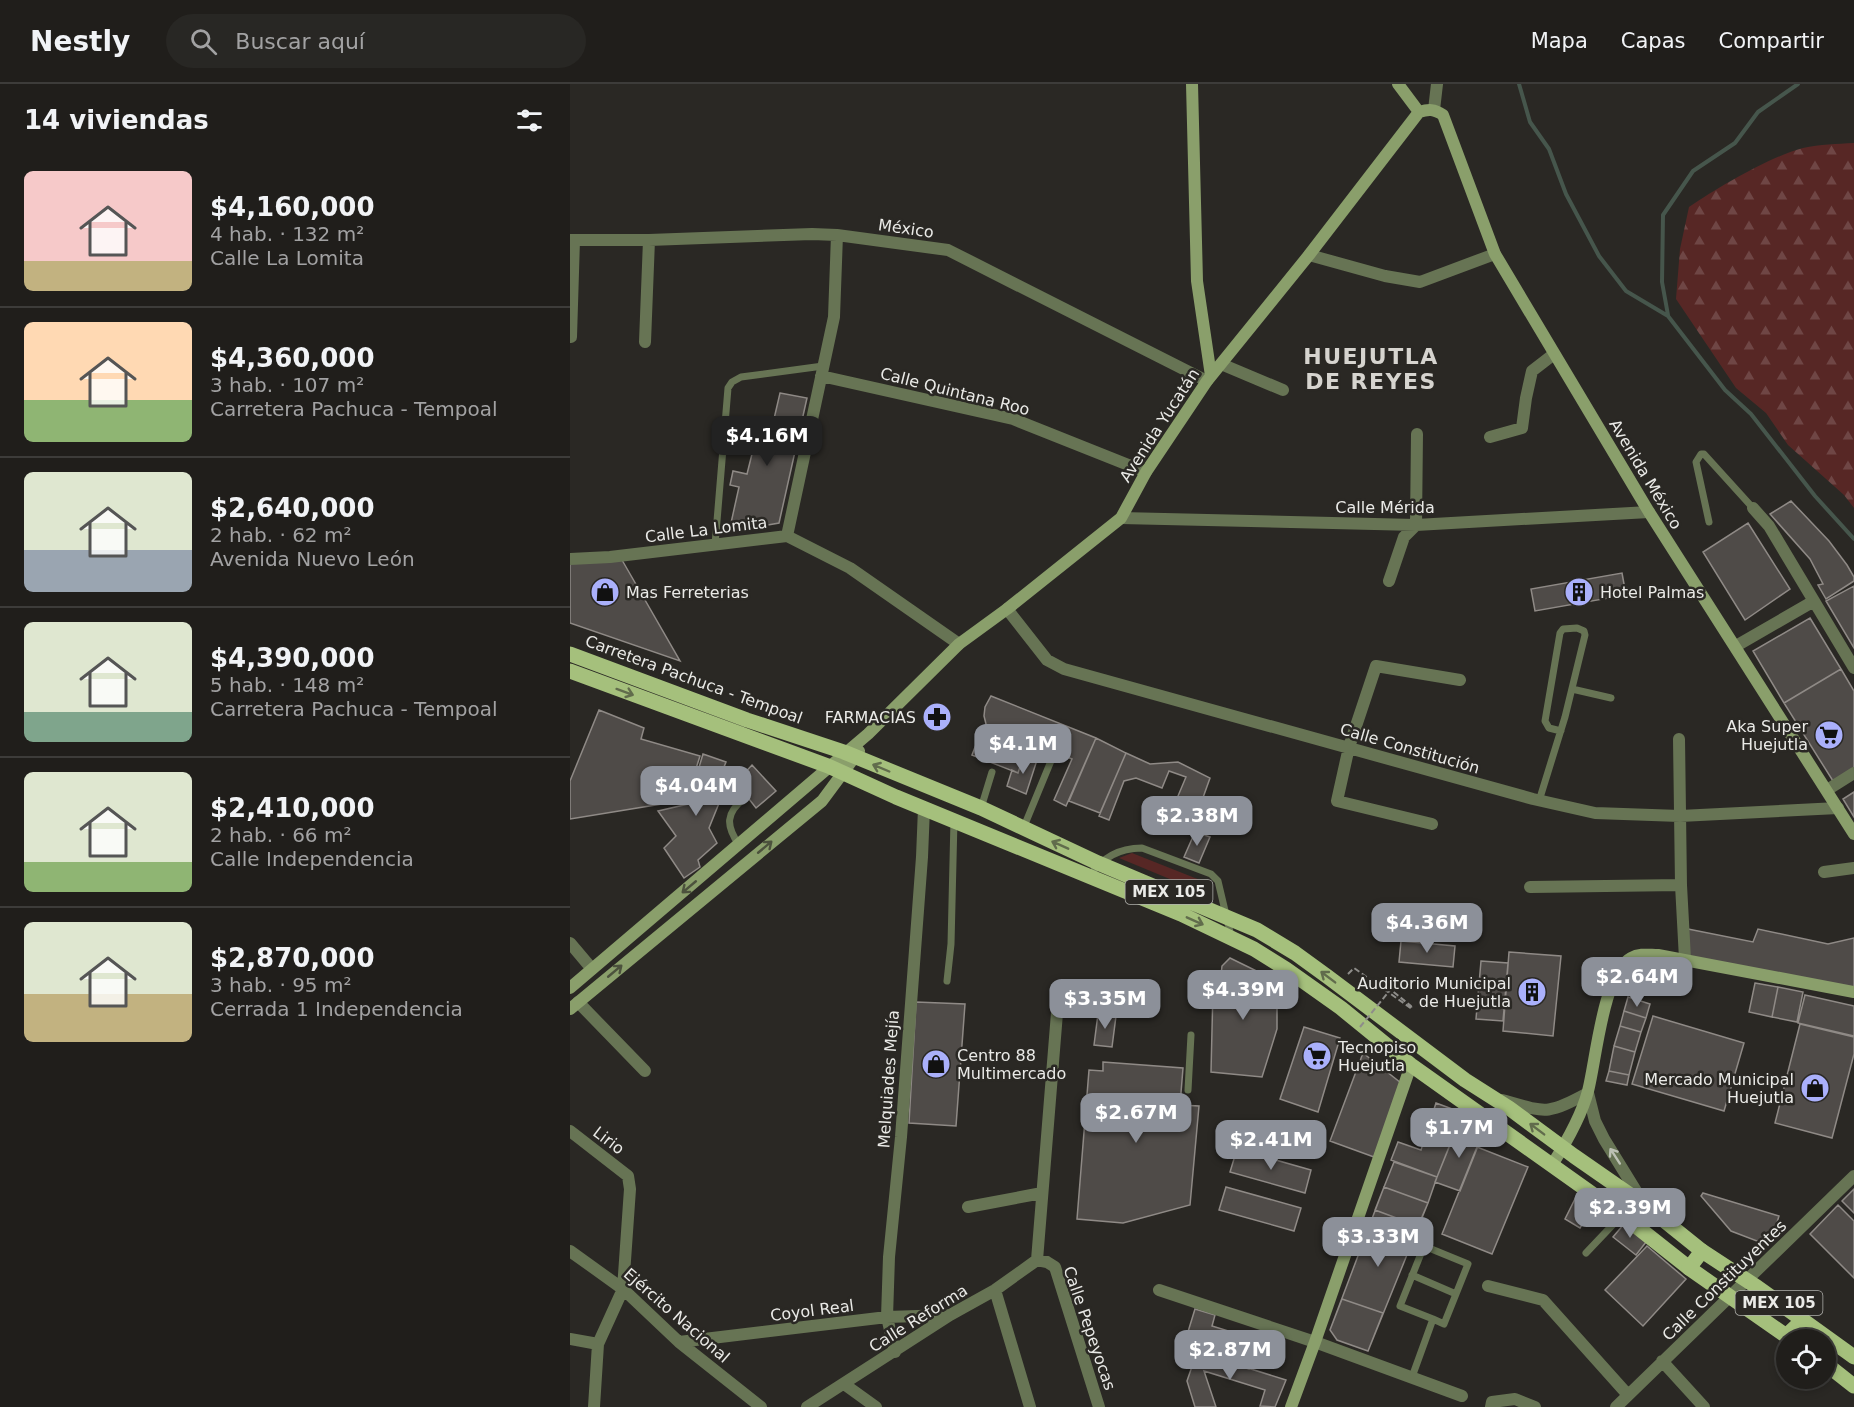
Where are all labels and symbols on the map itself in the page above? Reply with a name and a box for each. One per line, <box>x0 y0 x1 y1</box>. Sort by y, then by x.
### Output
street label: México <box>877 215 935 242</box>
district label: HUEJUTLA DE REYES <box>1303 344 1439 394</box>
street label: Calle Quintana Roo <box>878 364 1032 419</box>
street label: Avenida Yucatán <box>1116 365 1203 486</box>
pin: $4.16M <box>718 416 816 467</box>
street label: Avenida México <box>1605 416 1686 533</box>
street label: Calle Mérida <box>1335 498 1435 517</box>
street label: Calle La Lomita <box>644 513 768 546</box>
shop icon: Mas Ferreterias <box>589 576 621 608</box>
building icon: Hotel Palmas <box>1563 576 1595 608</box>
place label: Mas Ferreterias <box>626 583 749 602</box>
place label: Hotel Palmas <box>1600 583 1704 602</box>
street label: Carretera Pachuca - Tempoal <box>583 631 805 728</box>
one-way arrow <box>615 687 634 698</box>
pharmacy icon: FARMACIAS <box>921 701 953 733</box>
place label: FARMACIAS <box>825 708 916 727</box>
place label: Aka Super Huejutla <box>1726 717 1808 754</box>
street label: Calle Constitución <box>1338 719 1482 778</box>
supermarket icon: Aka Super Huejutla <box>1813 719 1845 751</box>
pin: $4.1M <box>981 724 1065 775</box>
one-way arrow <box>872 762 891 773</box>
pin: $4.04M <box>647 766 745 817</box>
pin: $2.38M <box>1148 796 1246 847</box>
one-way arrow <box>1051 839 1069 850</box>
one-way arrow <box>757 841 773 854</box>
one-way arrow <box>682 880 697 894</box>
road number: MEX 105 <box>1126 880 1212 904</box>
pin: $4.36M <box>1378 903 1476 954</box>
one-way arrow <box>1186 915 1204 927</box>
pin: $2.64M <box>1588 957 1686 1008</box>
one-way arrow <box>607 965 623 978</box>
pin: $4.39M <box>1194 970 1292 1021</box>
one-way arrow <box>1321 971 1337 984</box>
place label: Auditorio Municipal de Huejutla <box>1357 974 1511 1011</box>
building icon: Auditorio Municipal de Huejutla <box>1516 976 1548 1008</box>
pin: $3.35M <box>1056 979 1154 1030</box>
street label: Melquiades Mejía <box>874 1009 903 1149</box>
place label: Tecnopiso Huejutla <box>1337 1038 1416 1075</box>
supermarket icon: Tecnopiso Huejutla <box>1301 1040 1333 1072</box>
place label: Centro 88 Multimercado <box>957 1046 1066 1083</box>
shop icon: Centro 88 Multimercado <box>920 1048 952 1080</box>
place label: Mercado Municipal Huejutla <box>1644 1070 1794 1107</box>
shop icon: Mercado Municipal Huejutla <box>1799 1072 1831 1104</box>
pin: $2.67M <box>1087 1093 1185 1144</box>
pin: $1.7M <box>1417 1108 1501 1159</box>
pin: $2.41M <box>1222 1120 1320 1171</box>
street label: Lirio <box>589 1123 628 1158</box>
one-way arrow <box>1529 1123 1545 1135</box>
one-way arrow <box>1609 1148 1622 1165</box>
pin: $2.39M <box>1581 1188 1679 1239</box>
street label: Calle Constituyentes <box>1658 1216 1790 1345</box>
pin: $3.33M <box>1329 1217 1427 1268</box>
street label: Ejército Nacional <box>620 1264 734 1367</box>
street label: Calle Pepeyocas <box>1059 1264 1120 1393</box>
street label: Calle Reforma <box>866 1281 971 1356</box>
road number: MEX 105 <box>1736 1291 1822 1315</box>
street label: Coyol Real <box>769 1296 855 1325</box>
pin: $2.87M <box>1181 1330 1279 1381</box>

